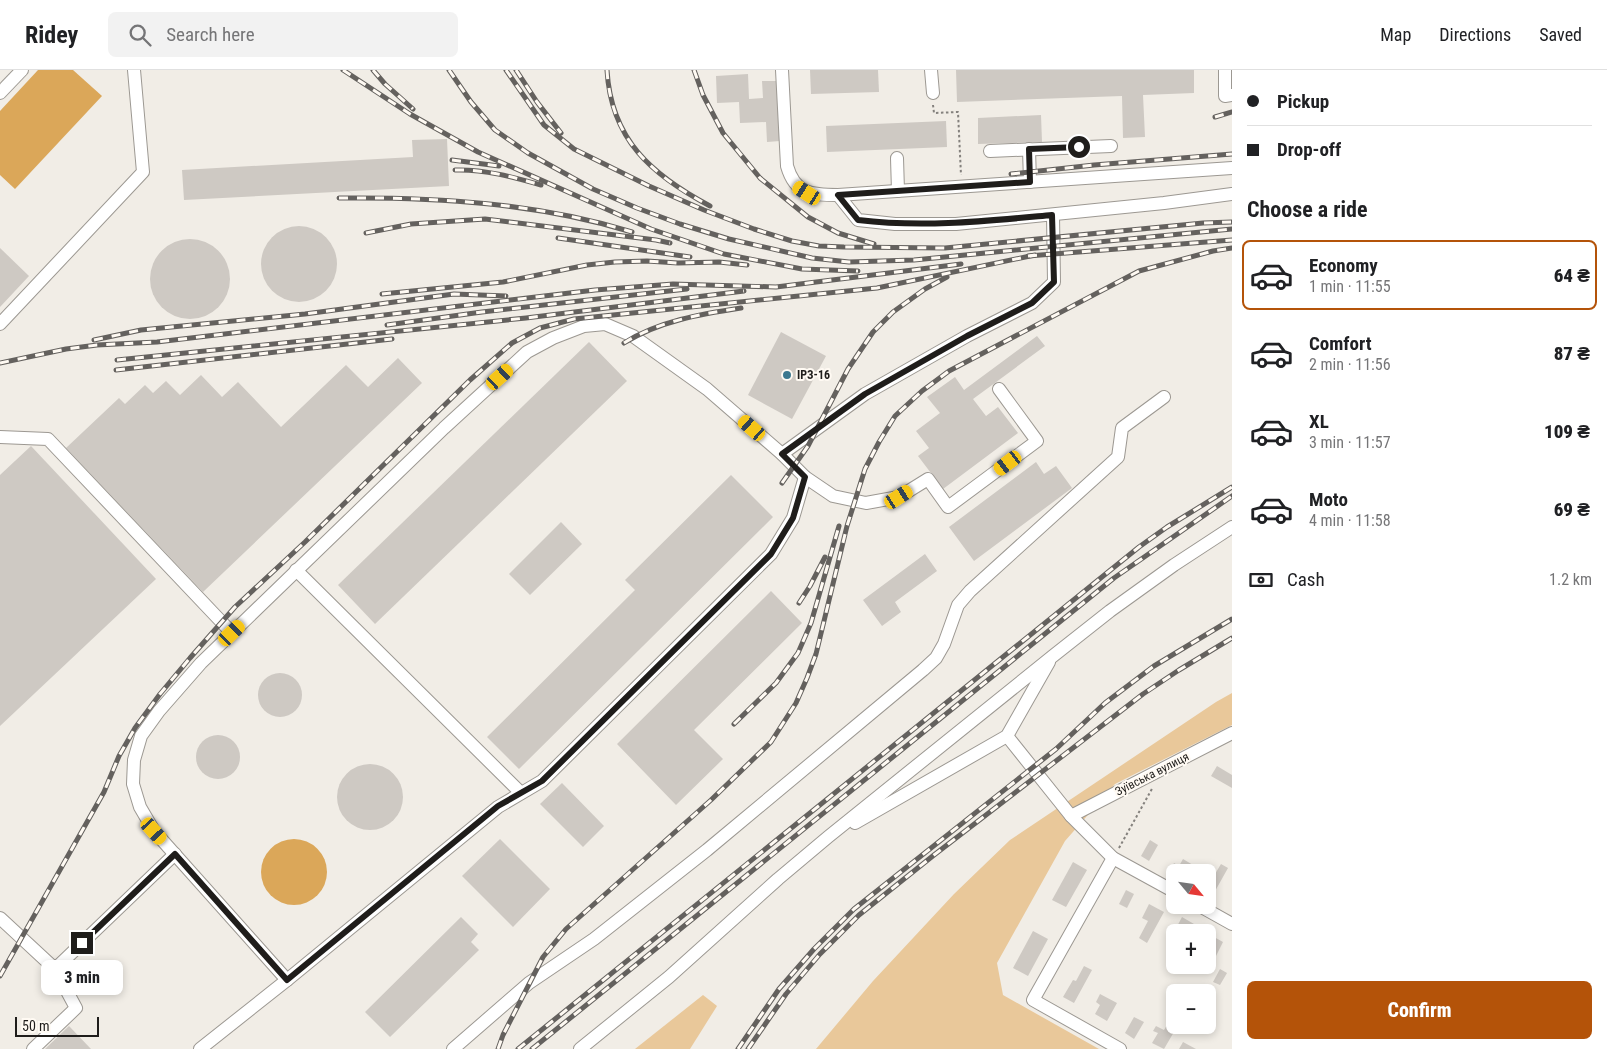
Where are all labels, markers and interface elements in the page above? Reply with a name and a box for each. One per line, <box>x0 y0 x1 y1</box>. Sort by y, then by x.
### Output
search box <box>108 12 458 57</box>
text: Ridey <box>25 21 78 49</box>
icon: search <box>126 21 154 49</box>
text: Search here <box>166 23 255 46</box>
text: Map <box>1380 24 1411 45</box>
text: Directions <box>1439 24 1511 45</box>
text: Saved <box>1539 24 1582 45</box>
text: Pickup <box>1277 90 1329 113</box>
route start <box>1068 136 1090 158</box>
text: Drop-off <box>1277 138 1341 161</box>
car <box>790 179 823 207</box>
text: Choose a ride <box>1247 197 1368 222</box>
icon: car <box>1249 253 1294 298</box>
text: Economy <box>1309 254 1378 277</box>
text: 64 ₴ <box>1554 264 1590 287</box>
text: 1 min · 11:55 <box>1309 277 1391 296</box>
icon: car <box>1249 331 1294 376</box>
text: Comfort <box>1309 332 1372 355</box>
text: 87 ₴ <box>1554 342 1590 365</box>
text: 2 min · 11:56 <box>1309 355 1391 374</box>
car <box>483 361 516 393</box>
place label: ІРЗ-16 <box>797 368 830 382</box>
marker: ІРЗ-16 <box>781 369 793 381</box>
icon: car <box>1249 409 1294 454</box>
text: XL <box>1309 410 1329 433</box>
car <box>735 412 768 444</box>
text: 109 ₴ <box>1544 420 1590 443</box>
text: 3 min · 11:57 <box>1309 433 1391 452</box>
car <box>991 448 1024 478</box>
car <box>882 483 915 511</box>
icon: car <box>1249 487 1294 532</box>
text: Moto <box>1309 488 1348 511</box>
text: 69 ₴ <box>1554 498 1590 521</box>
text: 4 min · 11:58 <box>1309 511 1391 530</box>
icon: cash <box>1247 566 1275 594</box>
text: Cash <box>1287 568 1325 591</box>
text: 1.2 km <box>1549 570 1592 589</box>
car <box>215 617 248 649</box>
street label: Зуївська вулиця <box>1113 749 1191 799</box>
car <box>138 815 169 847</box>
north arrow <box>1166 864 1216 914</box>
map controls <box>1166 864 1216 1034</box>
button: + <box>1166 924 1216 974</box>
route end <box>71 932 93 954</box>
callout: 3 min <box>41 960 123 996</box>
text: 3 min <box>64 968 100 987</box>
button: Confirm <box>1247 981 1592 1039</box>
button: − <box>1166 984 1216 1034</box>
scale bar <box>15 1014 99 1037</box>
text: 50 m <box>22 1018 50 1034</box>

